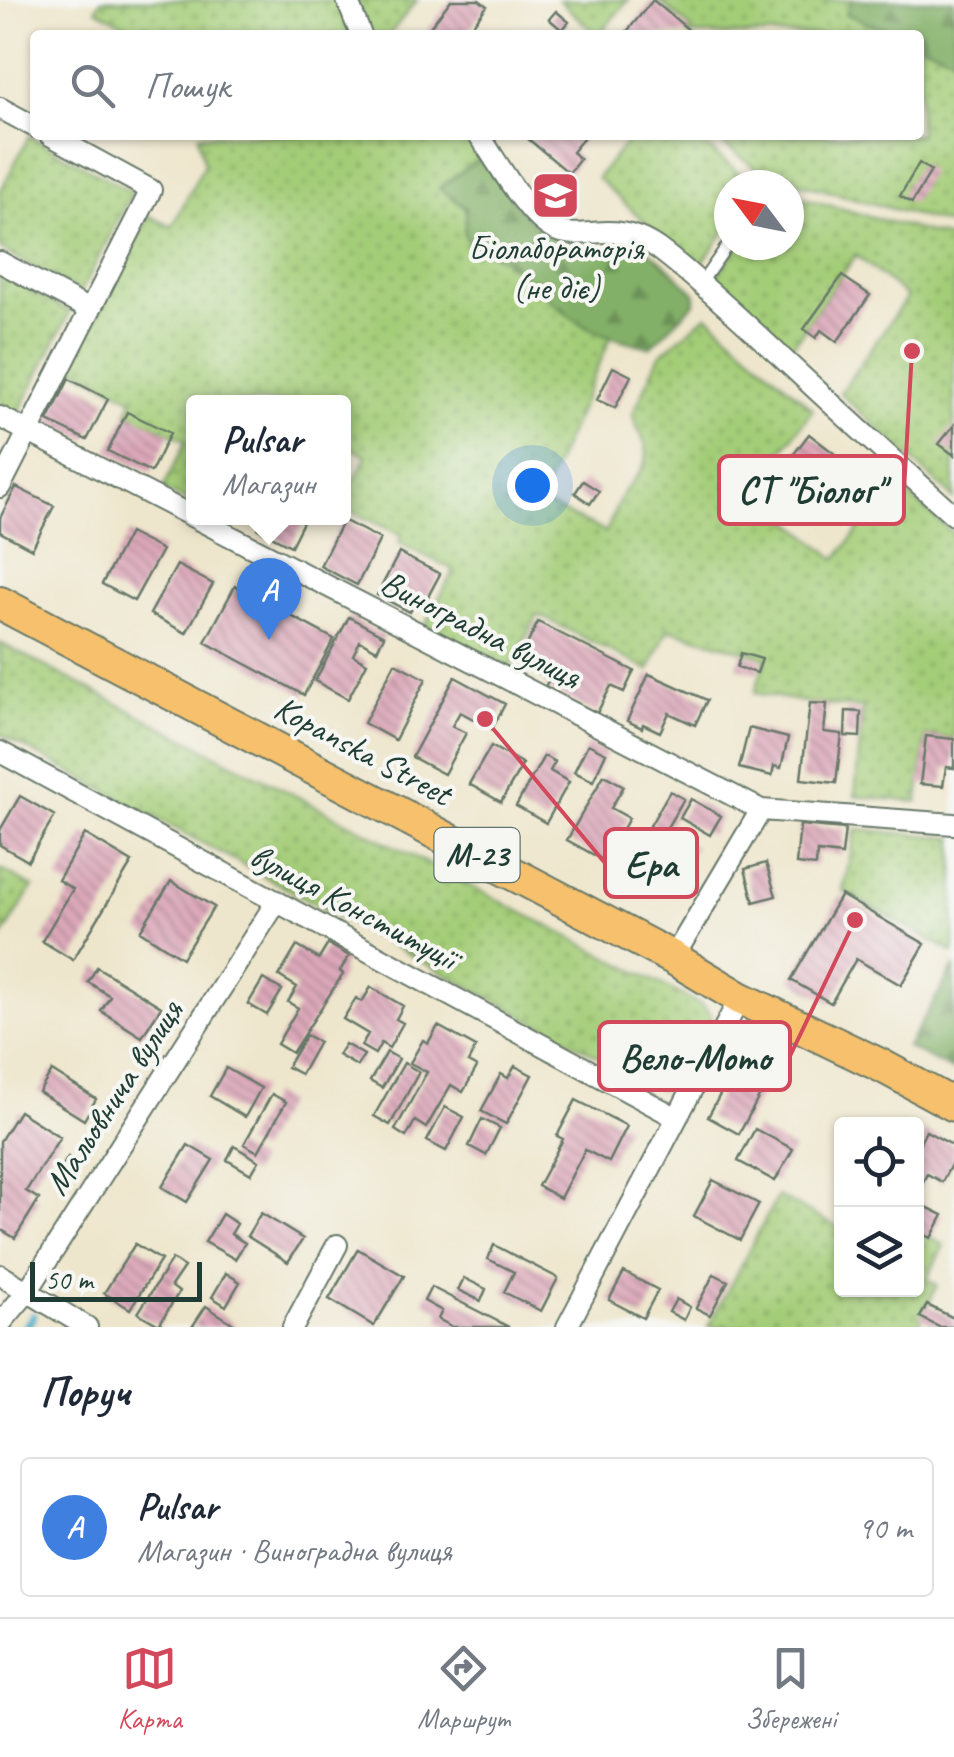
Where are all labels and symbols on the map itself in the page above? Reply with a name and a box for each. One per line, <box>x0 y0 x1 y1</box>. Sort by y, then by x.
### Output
school or university icon: Біолабораторія (не діє) <box>530 169 582 221</box>
north arrow <box>714 170 804 260</box>
place label: Біолабораторія (не діє) <box>468 225 645 310</box>
callout: СТ "Біолог" <box>719 456 904 524</box>
your location <box>507 460 558 511</box>
text: СТ "Біолог" <box>738 467 892 514</box>
pin: A <box>236 558 302 640</box>
street label: Виноградна вулиця <box>373 560 590 700</box>
street label: Kopanska Street <box>267 685 462 817</box>
road number: М-23 <box>434 828 520 882</box>
callout: Ера <box>605 829 697 897</box>
street label: вулиця Конституції <box>242 833 471 983</box>
text: Ера <box>625 841 680 888</box>
street label: Мальовнича вулиця <box>34 990 194 1203</box>
callout: Вело-Мото <box>599 1022 790 1090</box>
text: Вело-Мото <box>619 1034 775 1081</box>
scale bar <box>30 1257 202 1302</box>

